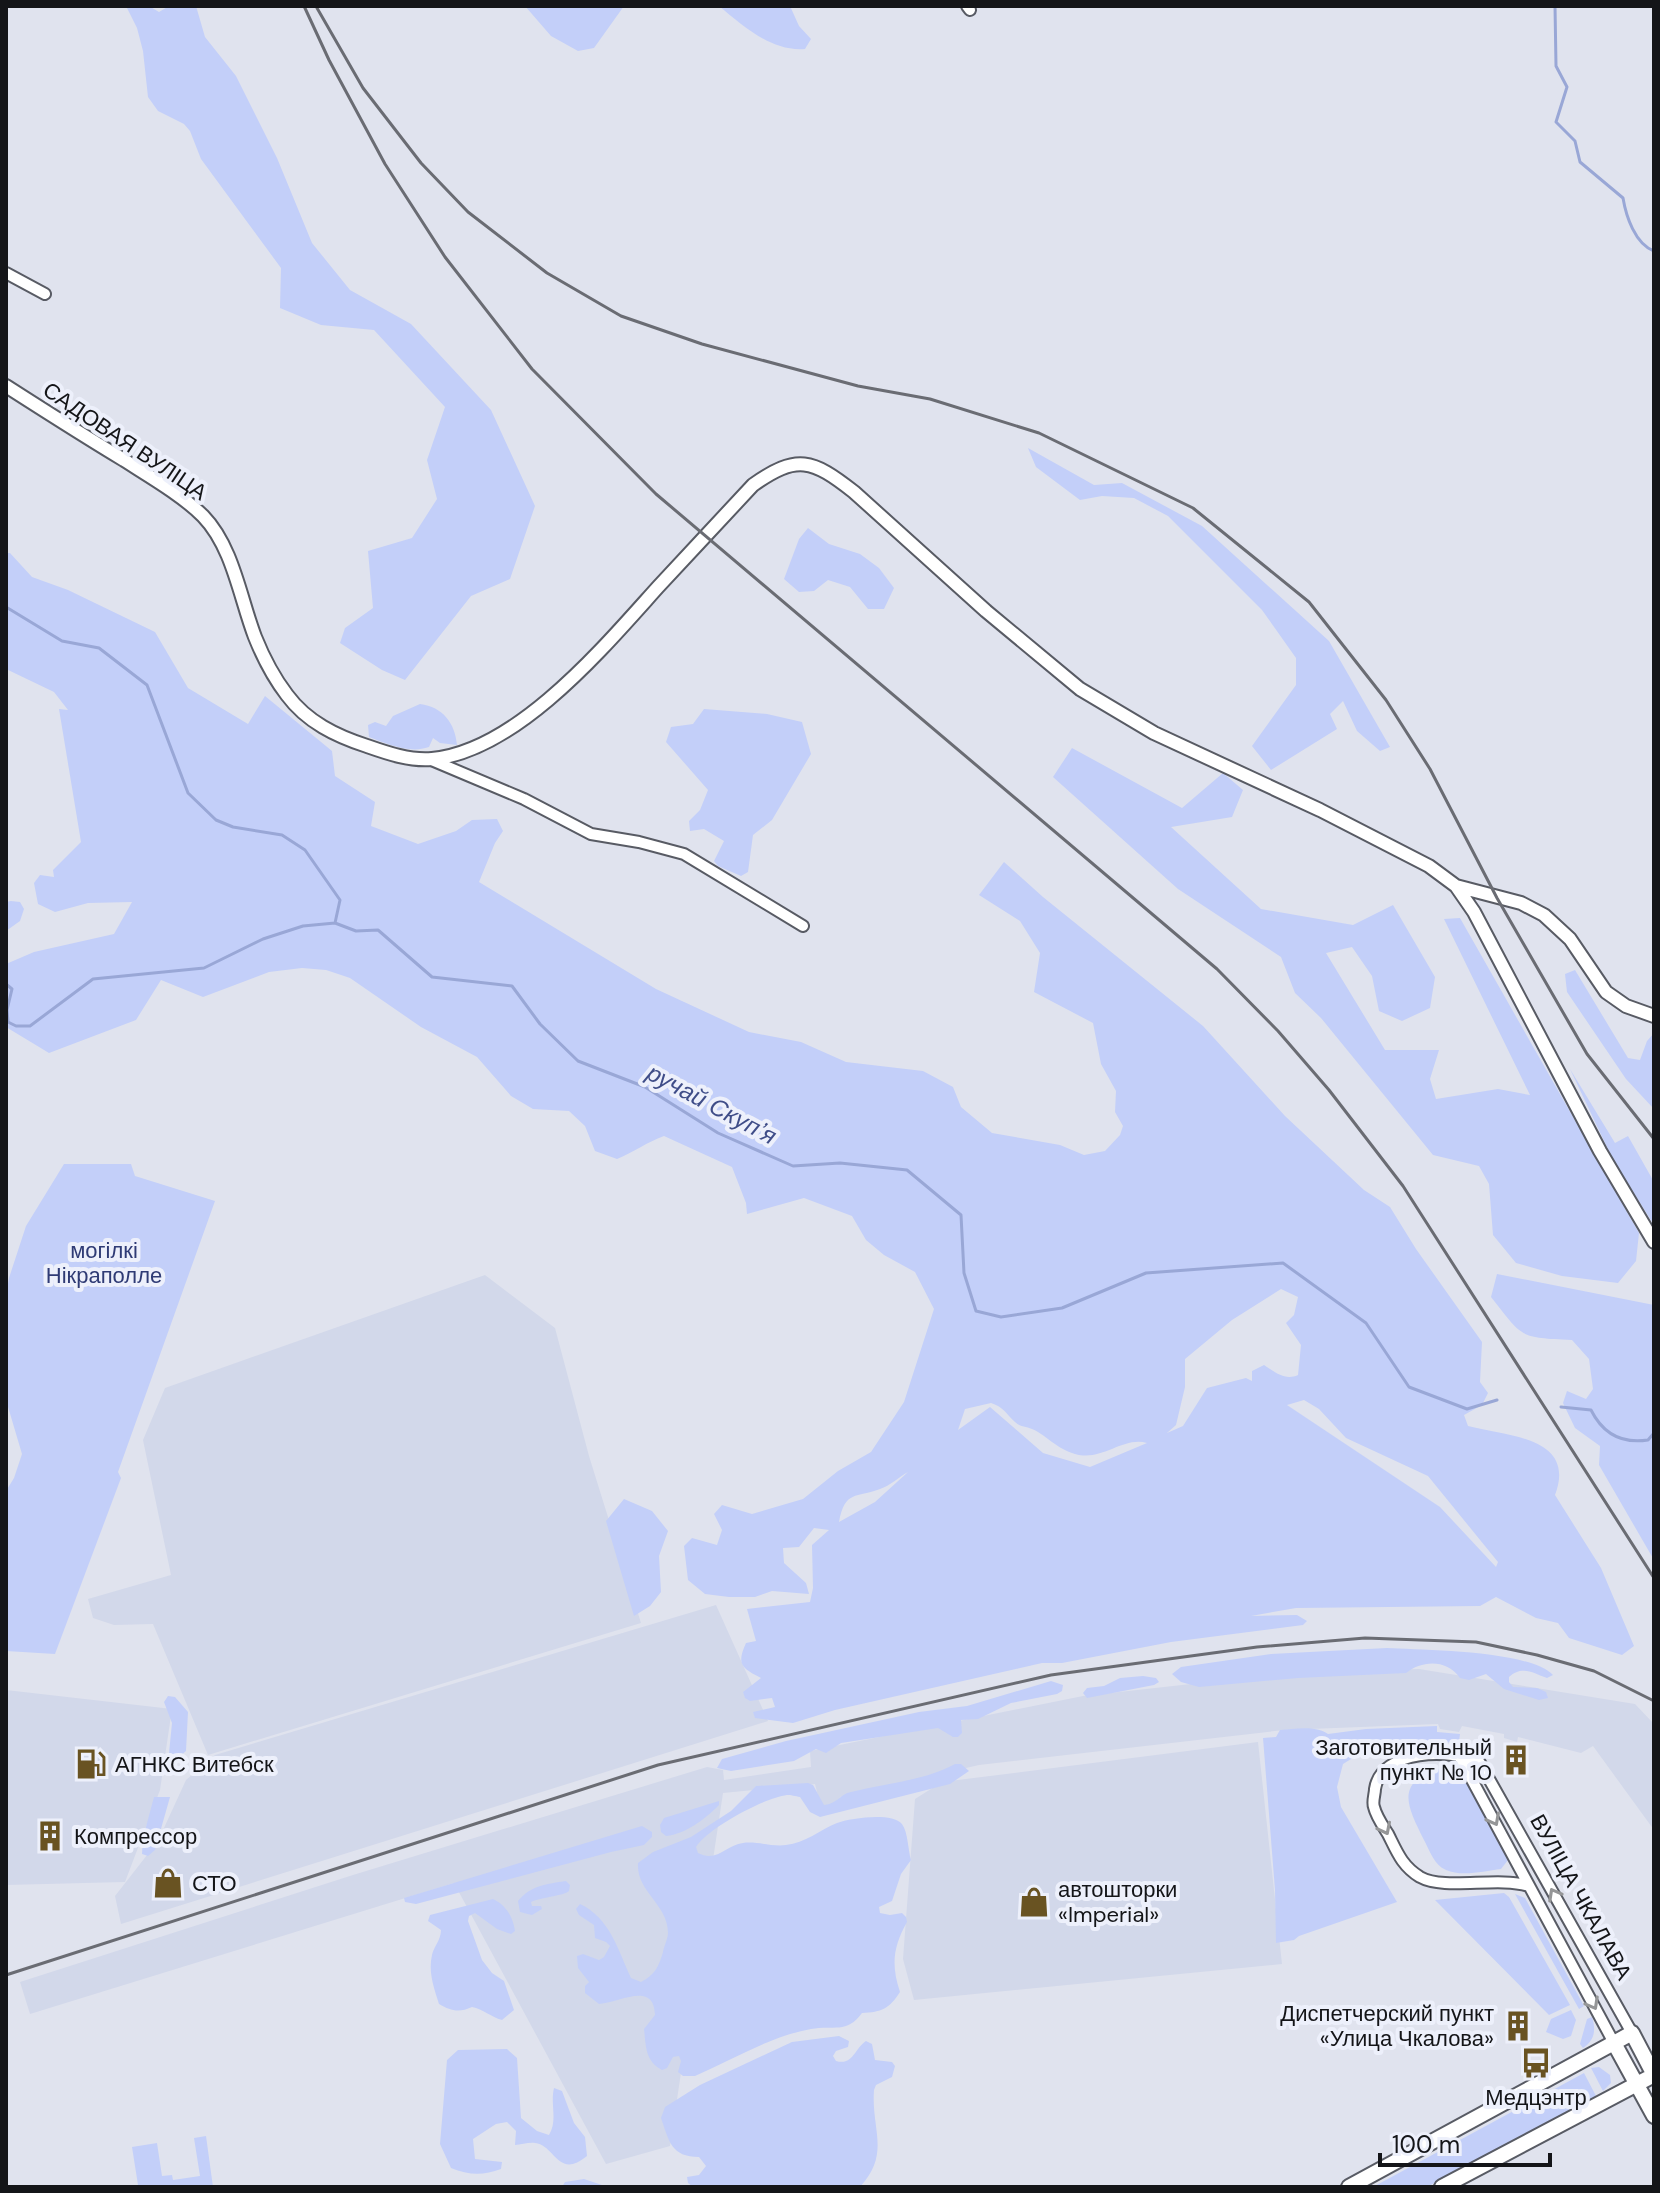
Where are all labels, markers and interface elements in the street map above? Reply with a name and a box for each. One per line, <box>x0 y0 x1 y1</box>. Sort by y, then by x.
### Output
street label: САДОВАЯ ВУЛІЦА <box>37 375 213 507</box>
water label: ручай Скупʼя <box>641 1056 782 1151</box>
park label: могілкі Нікраполле <box>46 1236 162 1290</box>
place label: Заготовительный пункт № 10 <box>1315 1733 1492 1787</box>
building icon: Заготовительный пункт № 10 <box>1499 1743 1533 1777</box>
fuel station icon: АГНКС Витебск <box>74 1747 108 1781</box>
place label: АГНКС Витебск <box>115 1750 274 1779</box>
street label: ВУЛІЦА ЧКАЛАВА <box>1523 1809 1639 1985</box>
one-way arrow <box>1484 1812 1499 1827</box>
building icon: Компрессор <box>33 1819 67 1853</box>
one-way arrow <box>1375 1820 1391 1835</box>
place label: Компрессор <box>74 1822 197 1851</box>
shop icon: СТО <box>151 1866 185 1900</box>
place label: СТО <box>192 1869 237 1898</box>
place label: автошторки «Imperial» <box>1058 1875 1177 1929</box>
shop icon: автошторки «Imperial» <box>1017 1885 1051 1919</box>
one-way arrow <box>1548 1888 1564 1902</box>
one-way arrow <box>1583 1996 1598 2011</box>
place label: Диспетчерский пункт «Улица Чкалова» <box>1280 1999 1494 2053</box>
building icon: Диспетчерский пункт «Улица Чкалова» <box>1501 2009 1535 2043</box>
bus stop icon: Медцэнтр <box>1519 2046 1553 2080</box>
place label: Медцэнтр <box>1485 2083 1587 2112</box>
scale bar <box>1380 2117 1550 2167</box>
text: 100 m <box>1392 2129 1460 2160</box>

